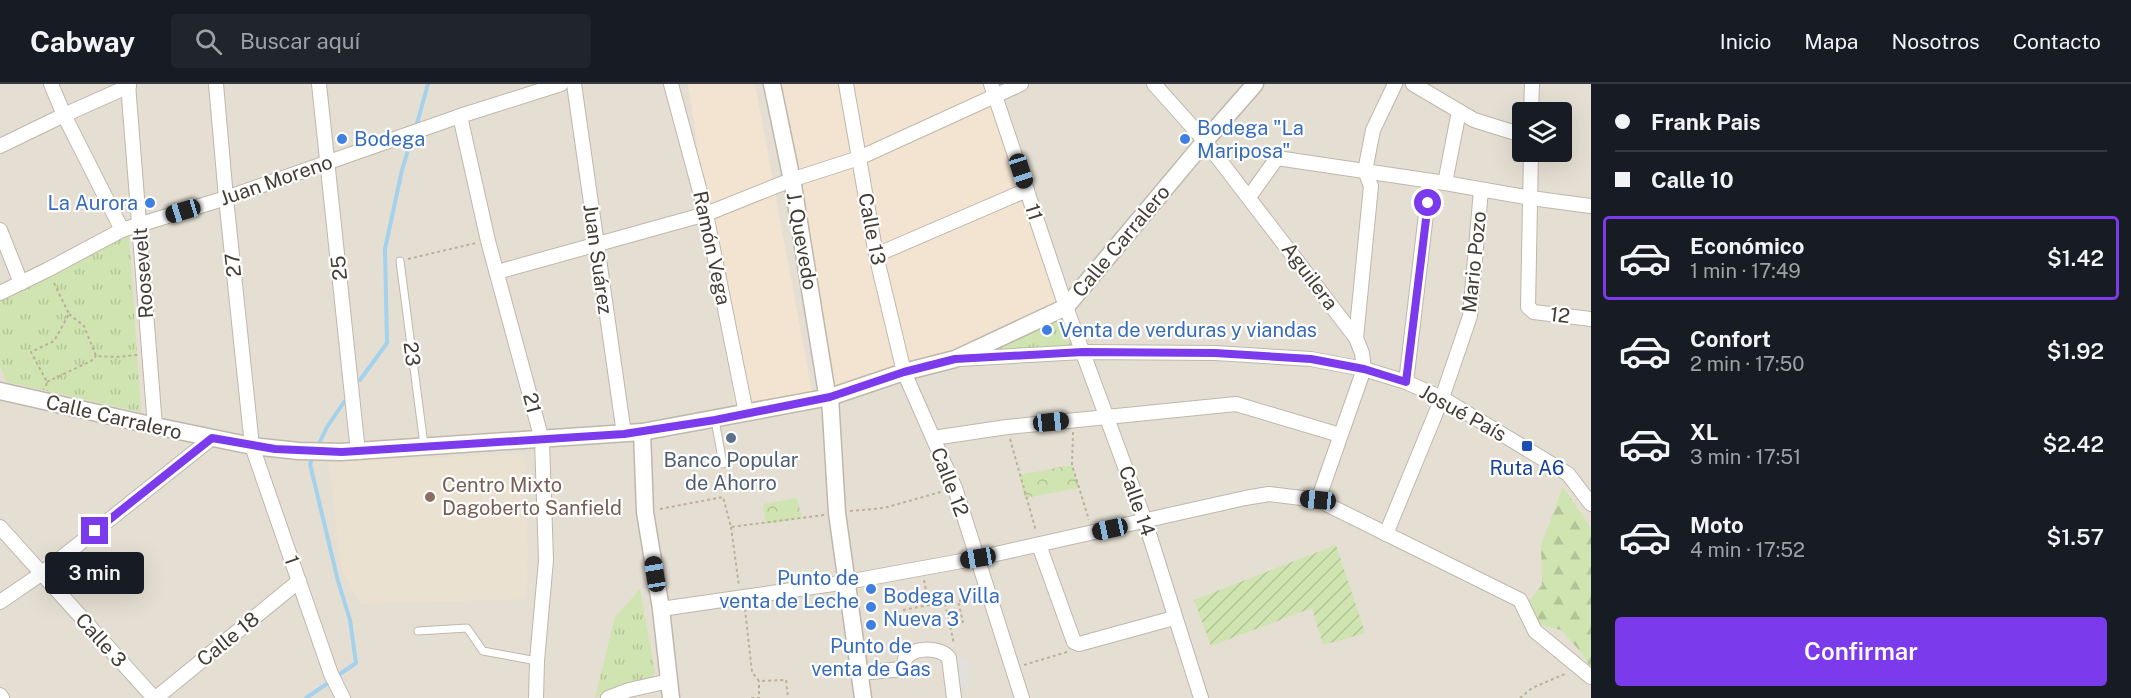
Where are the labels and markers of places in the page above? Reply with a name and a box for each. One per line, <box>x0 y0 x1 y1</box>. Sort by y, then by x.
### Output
place label: Bodega "La Mariposa" <box>1197 116 1304 163</box>
place label: Bodega <box>354 127 425 151</box>
marker: Bodega <box>335 132 349 146</box>
marker: Bodega "La Mariposa" <box>1178 132 1192 146</box>
place label: La Aurora <box>48 191 138 215</box>
marker: La Aurora <box>143 196 157 210</box>
place label: Venta de verduras y viandas <box>1059 318 1317 342</box>
marker: Venta de verduras y viandas <box>1040 323 1054 337</box>
marker: Banco Popular de Ahorro <box>724 431 738 445</box>
marker: Ruta A6 <box>1520 439 1534 453</box>
place label: Banco Popular de Ahorro <box>663 448 799 495</box>
place label: Ruta A6 <box>1489 456 1565 480</box>
place label: Centro Mixto Dagoberto Sanfield <box>442 473 622 520</box>
marker: Centro Mixto Dagoberto Sanfield <box>423 490 437 504</box>
place label: Punto de venta de Leche <box>719 566 859 613</box>
marker: Punto de venta de Leche <box>864 582 878 596</box>
place label: Bodega Villa Nueva 3 <box>883 584 1000 631</box>
marker: Bodega Villa Nueva 3 <box>864 600 878 614</box>
marker: Punto de venta de Gas <box>864 618 878 632</box>
place label: Punto de venta de Gas <box>811 634 931 681</box>

